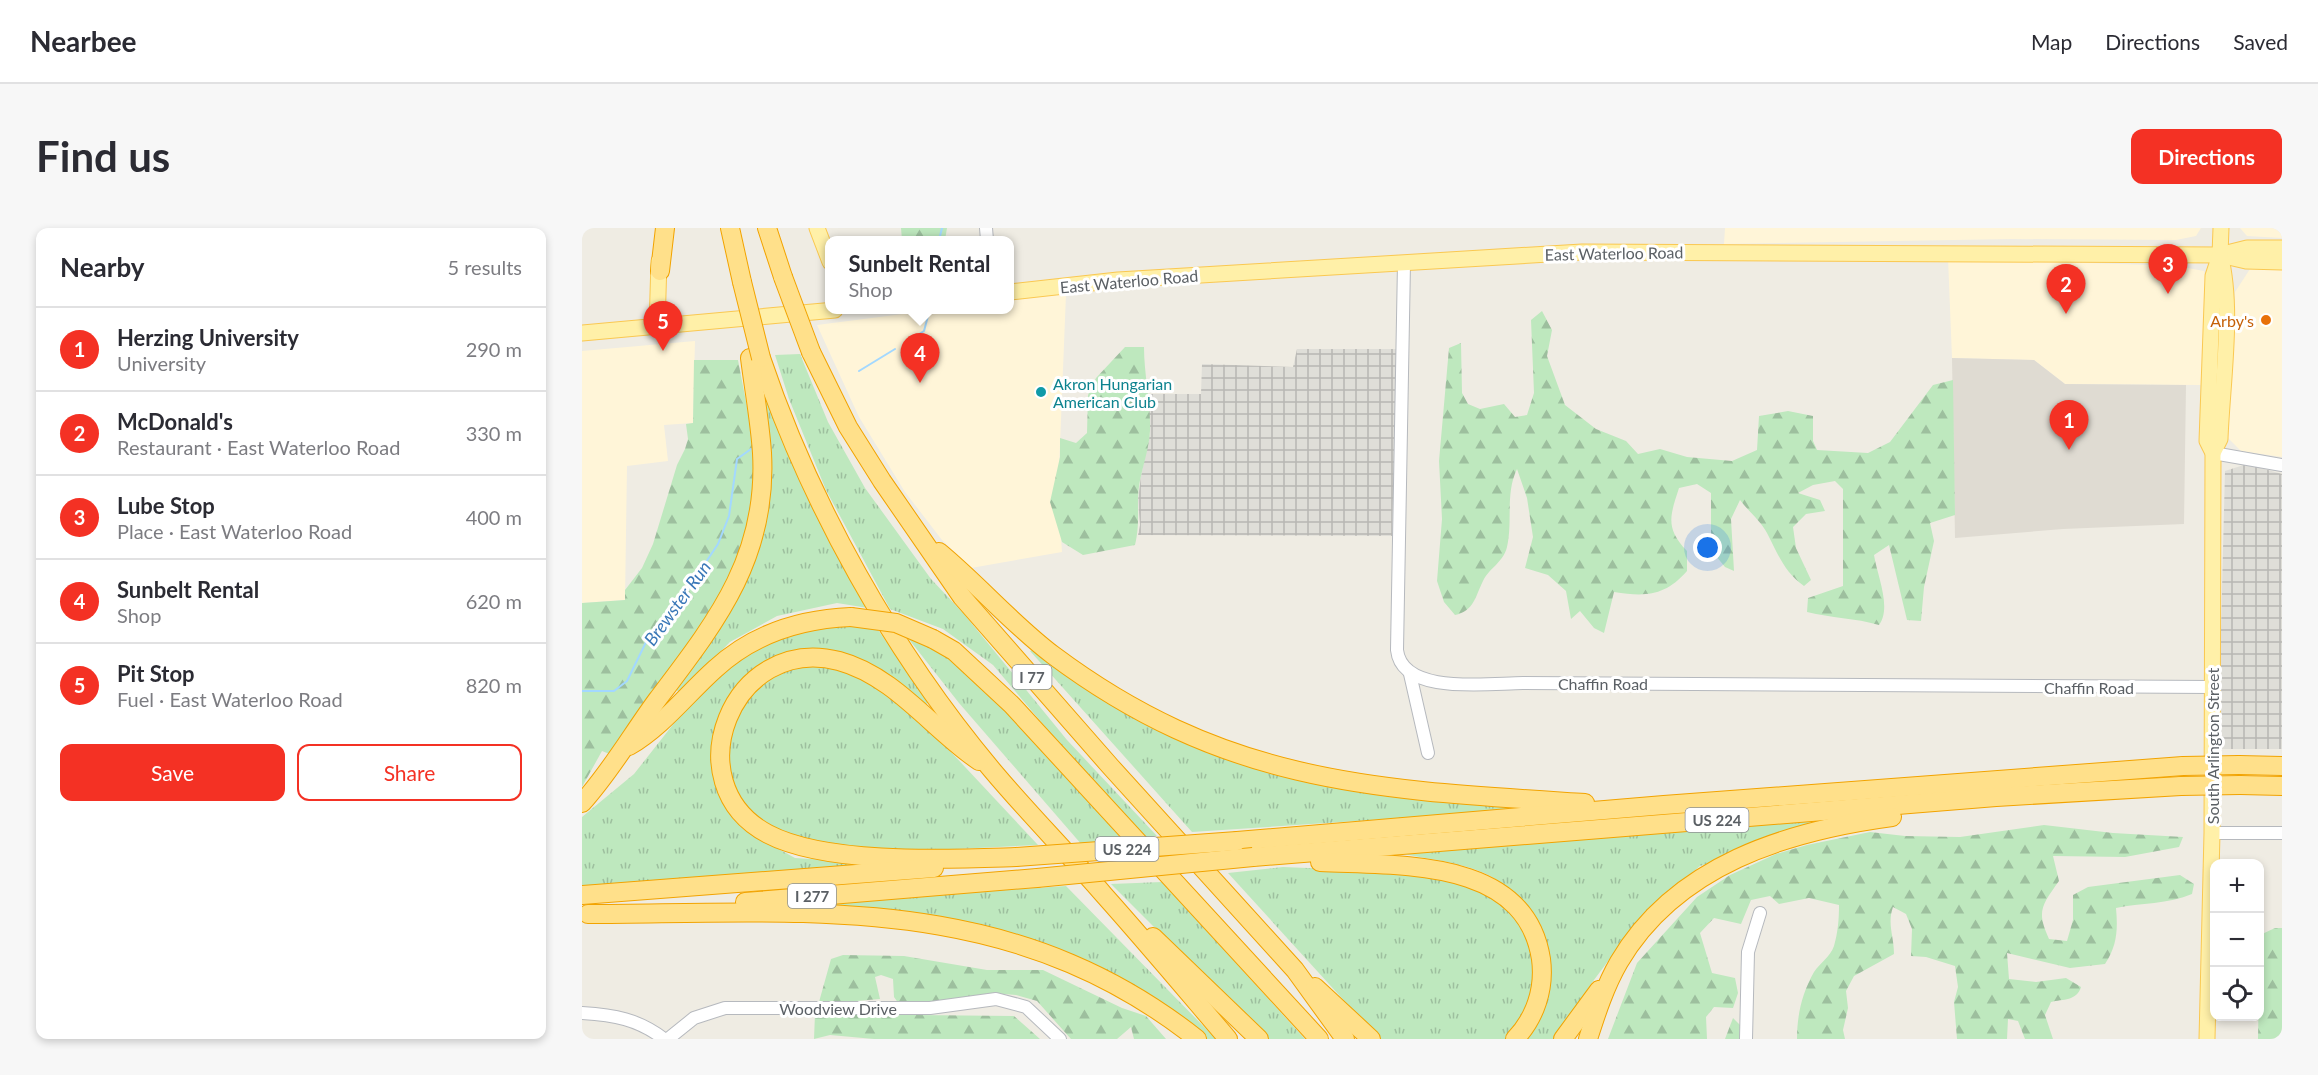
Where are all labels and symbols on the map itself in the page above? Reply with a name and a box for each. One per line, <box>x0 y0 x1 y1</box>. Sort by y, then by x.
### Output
street label: East Waterloo Road <box>1545 242 1683 264</box>
pin: 3 <box>2148 244 2188 294</box>
pin: 2 <box>2046 264 2086 314</box>
street label: East Waterloo Road <box>1059 265 1199 297</box>
pin: 5 <box>644 302 682 351</box>
place label: Arby's <box>2210 311 2254 330</box>
marker: Arby's <box>2259 313 2273 327</box>
pin: 4 <box>900 334 940 383</box>
place label: Akron Hungarian American Club <box>1053 374 1172 411</box>
marker: Akron Hungarian American Club <box>1034 385 1048 399</box>
pin: 1 <box>2050 400 2088 450</box>
your location <box>1693 533 1722 562</box>
water label: Brewster Run <box>639 556 715 650</box>
road number: I 77 <box>1012 665 1052 689</box>
street label: South Arlington Street <box>2203 668 2222 824</box>
street label: Chaffin Road <box>1558 674 1648 693</box>
street label: Chaffin Road <box>2044 678 2134 697</box>
road number: US 224 <box>1686 808 1748 832</box>
road number: US 224 <box>1096 837 1158 861</box>
road number: I 277 <box>788 884 836 908</box>
street label: Woodview Drive <box>779 999 897 1018</box>

